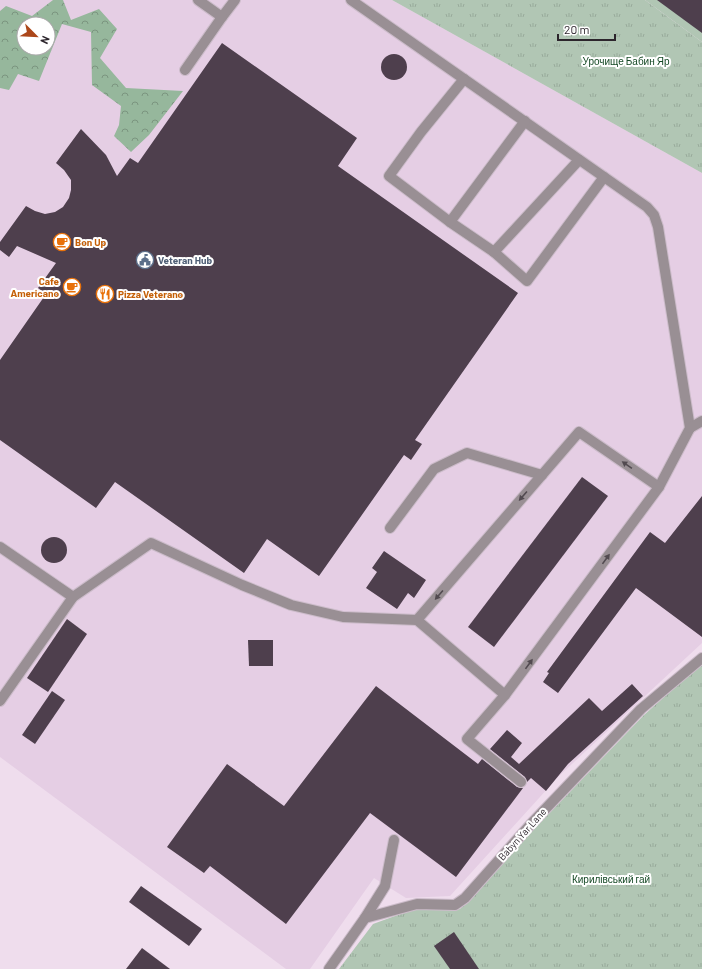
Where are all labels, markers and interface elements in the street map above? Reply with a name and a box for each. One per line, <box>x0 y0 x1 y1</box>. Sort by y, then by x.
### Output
north arrow <box>16 16 56 56</box>
scale bar <box>558 16 615 42</box>
text: 20 m <box>564 22 590 36</box>
text: N <box>38 34 53 46</box>
park label: Урочище Бабин Яр <box>582 55 670 67</box>
cafe icon: Bon Up <box>52 232 72 252</box>
place label: Bon Up <box>75 236 107 248</box>
public building icon: Veteran Hub <box>135 250 155 270</box>
place label: Veteran Hub <box>158 254 212 266</box>
place label: Cafe Americano <box>10 275 60 299</box>
cafe icon: Cafe Americano <box>62 277 82 297</box>
restaurant icon: Pizza Veterano <box>95 284 115 304</box>
place label: Pizza Veterano <box>118 288 184 300</box>
one-way arrow <box>622 461 632 469</box>
one-way arrow <box>519 491 528 501</box>
one-way arrow <box>602 554 610 565</box>
one-way arrow <box>434 589 443 600</box>
one-way arrow <box>524 658 533 669</box>
street label: Babyn Yar Lane <box>495 805 549 863</box>
park label: Кирилівський гай <box>572 873 650 885</box>

